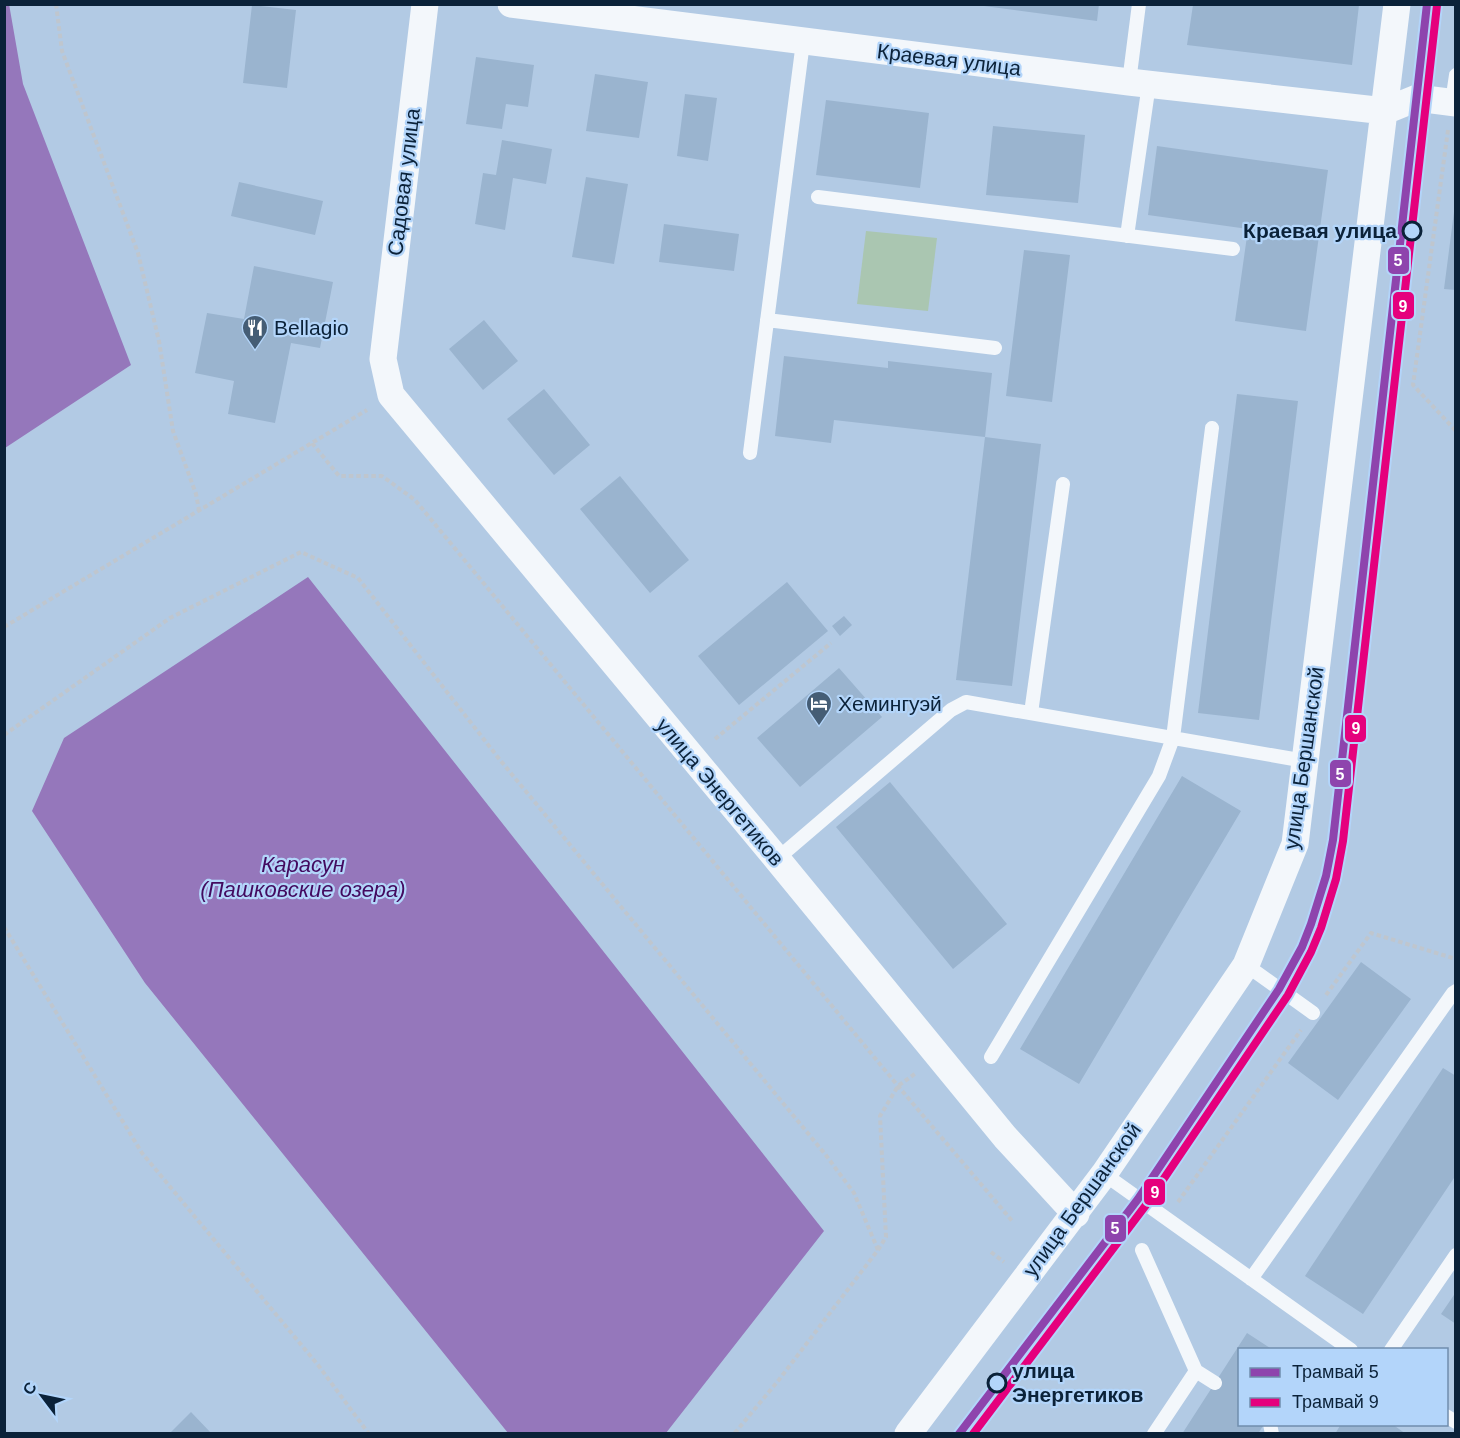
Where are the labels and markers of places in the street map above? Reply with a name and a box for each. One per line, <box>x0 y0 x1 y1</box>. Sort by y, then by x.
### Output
place label: Краевая улица <box>1243 219 1397 242</box>
marker: Краевая улица <box>1402 221 1422 241</box>
restaurant icon: Bellagio <box>240 313 270 351</box>
place label: Bellagio <box>274 316 349 339</box>
hotel icon: Хемингуэй <box>804 689 834 727</box>
place label: Хемингуэй <box>838 692 942 715</box>
place label: улица Энергетиков <box>1012 1359 1144 1406</box>
marker: улица Энергетиков <box>987 1373 1007 1393</box>

